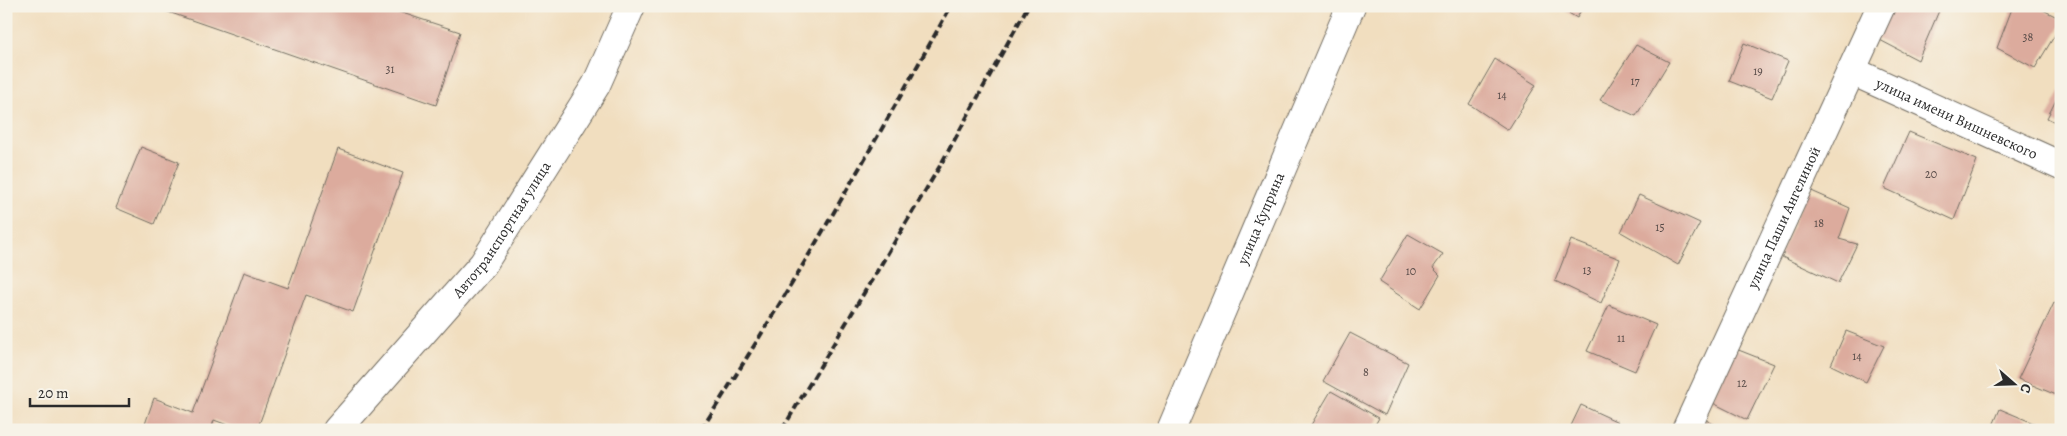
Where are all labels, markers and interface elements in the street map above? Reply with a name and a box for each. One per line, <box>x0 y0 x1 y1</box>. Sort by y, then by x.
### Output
house number: 38 <box>2023 29 2034 45</box>
house number: 31 <box>385 61 395 77</box>
house number: 19 <box>1753 63 1763 79</box>
house number: 17 <box>1630 73 1641 89</box>
street label: улица имени Вишневского <box>1872 73 2041 164</box>
house number: 14 <box>1497 87 1507 103</box>
street label: улица Паши Ангелиной <box>1742 143 1825 293</box>
street label: Автотранспортная улица <box>447 157 555 303</box>
house number: 20 <box>1925 166 1937 182</box>
street label: улица Куприна <box>1232 169 1289 268</box>
house number: 18 <box>1814 215 1824 231</box>
house number: 15 <box>1655 219 1665 235</box>
house number: 13 <box>1582 262 1592 278</box>
house number: 10 <box>1406 263 1416 279</box>
house number: 11 <box>1617 330 1625 346</box>
house number: 14 <box>1852 348 1862 364</box>
north arrow <box>1990 358 2040 408</box>
house number: 8 <box>1363 364 1369 380</box>
house number: 12 <box>1737 375 1747 391</box>
scale bar <box>30 376 129 408</box>
text: С <box>2015 381 2036 396</box>
text: 20 m <box>38 383 69 403</box>

